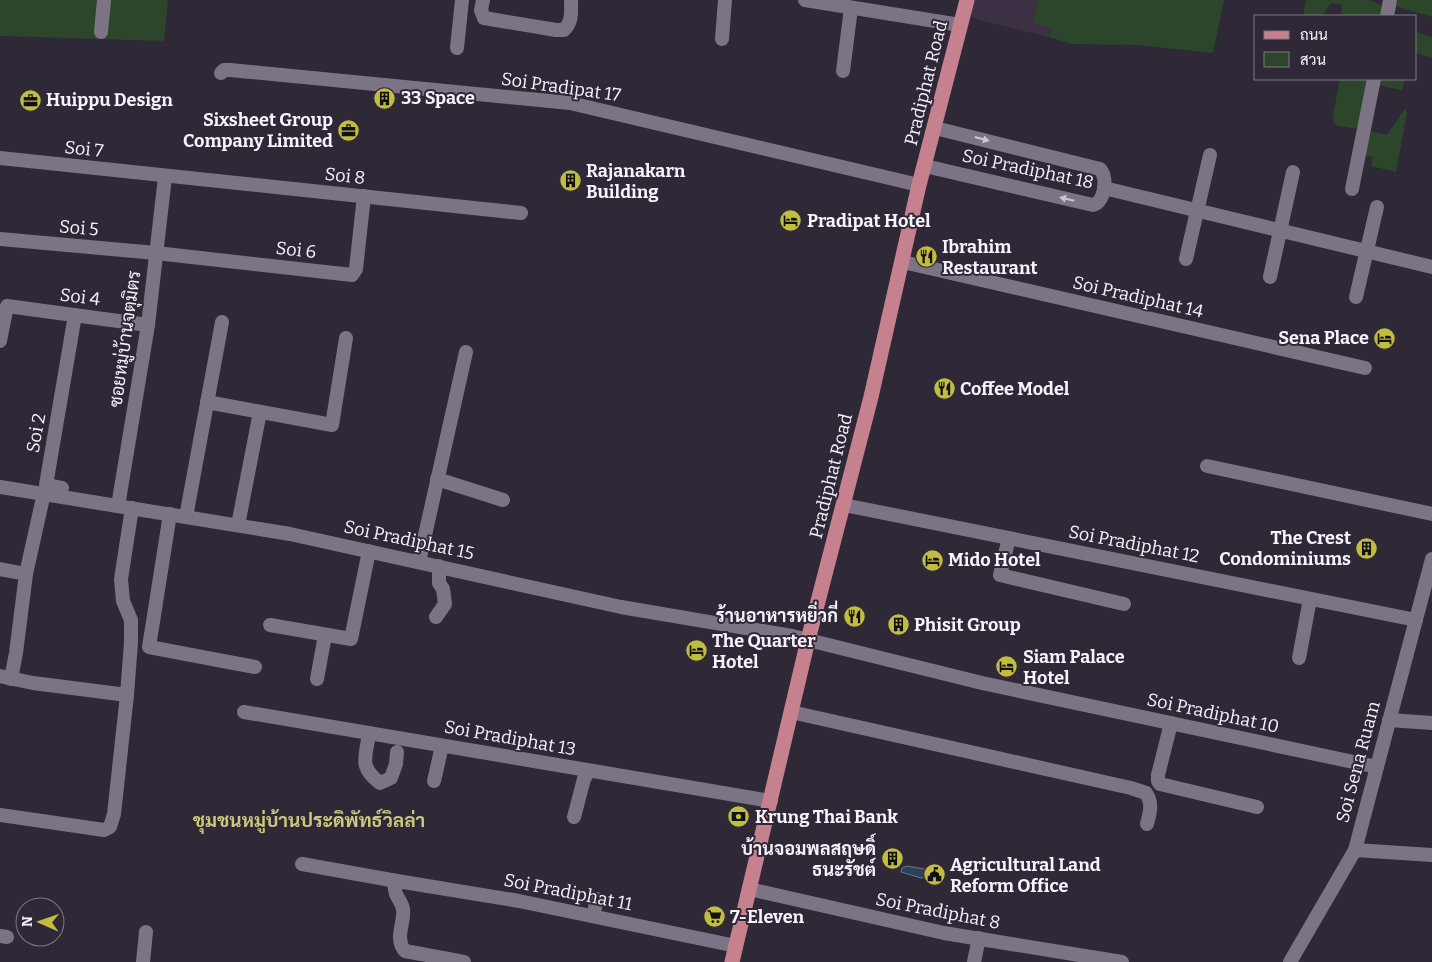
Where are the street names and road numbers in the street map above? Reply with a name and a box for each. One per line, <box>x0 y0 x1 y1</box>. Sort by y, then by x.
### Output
street label: Pradiphat Road <box>900 18 952 148</box>
street label: Soi Pradipat 17 <box>500 68 622 106</box>
street label: Soi 7 <box>63 136 105 162</box>
street label: Soi Pradiphat 18 <box>960 144 1096 194</box>
street label: Soi 8 <box>324 163 366 189</box>
street label: Soi 5 <box>58 215 100 241</box>
street label: Soi 6 <box>275 237 317 263</box>
street label: ซอยหมู่บ้านจตุมิตร <box>104 269 148 409</box>
street label: Soi Pradiphat 14 <box>1071 271 1206 323</box>
street label: Soi 4 <box>59 284 102 310</box>
street label: Pradiphat Road <box>805 411 857 541</box>
street label: Soi 2 <box>22 412 50 454</box>
street label: Soi Pradiphat 15 <box>342 515 476 565</box>
street label: Soi Pradiphat 12 <box>1067 521 1201 567</box>
street label: Soi Pradiphat 10 <box>1145 688 1281 738</box>
street label: Soi Sena Ruam <box>1331 699 1385 825</box>
street label: Soi Pradiphat 13 <box>443 716 577 760</box>
street label: Soi Pradiphat 11 <box>502 869 635 915</box>
street label: Soi Pradiphat 8 <box>874 888 1002 934</box>

